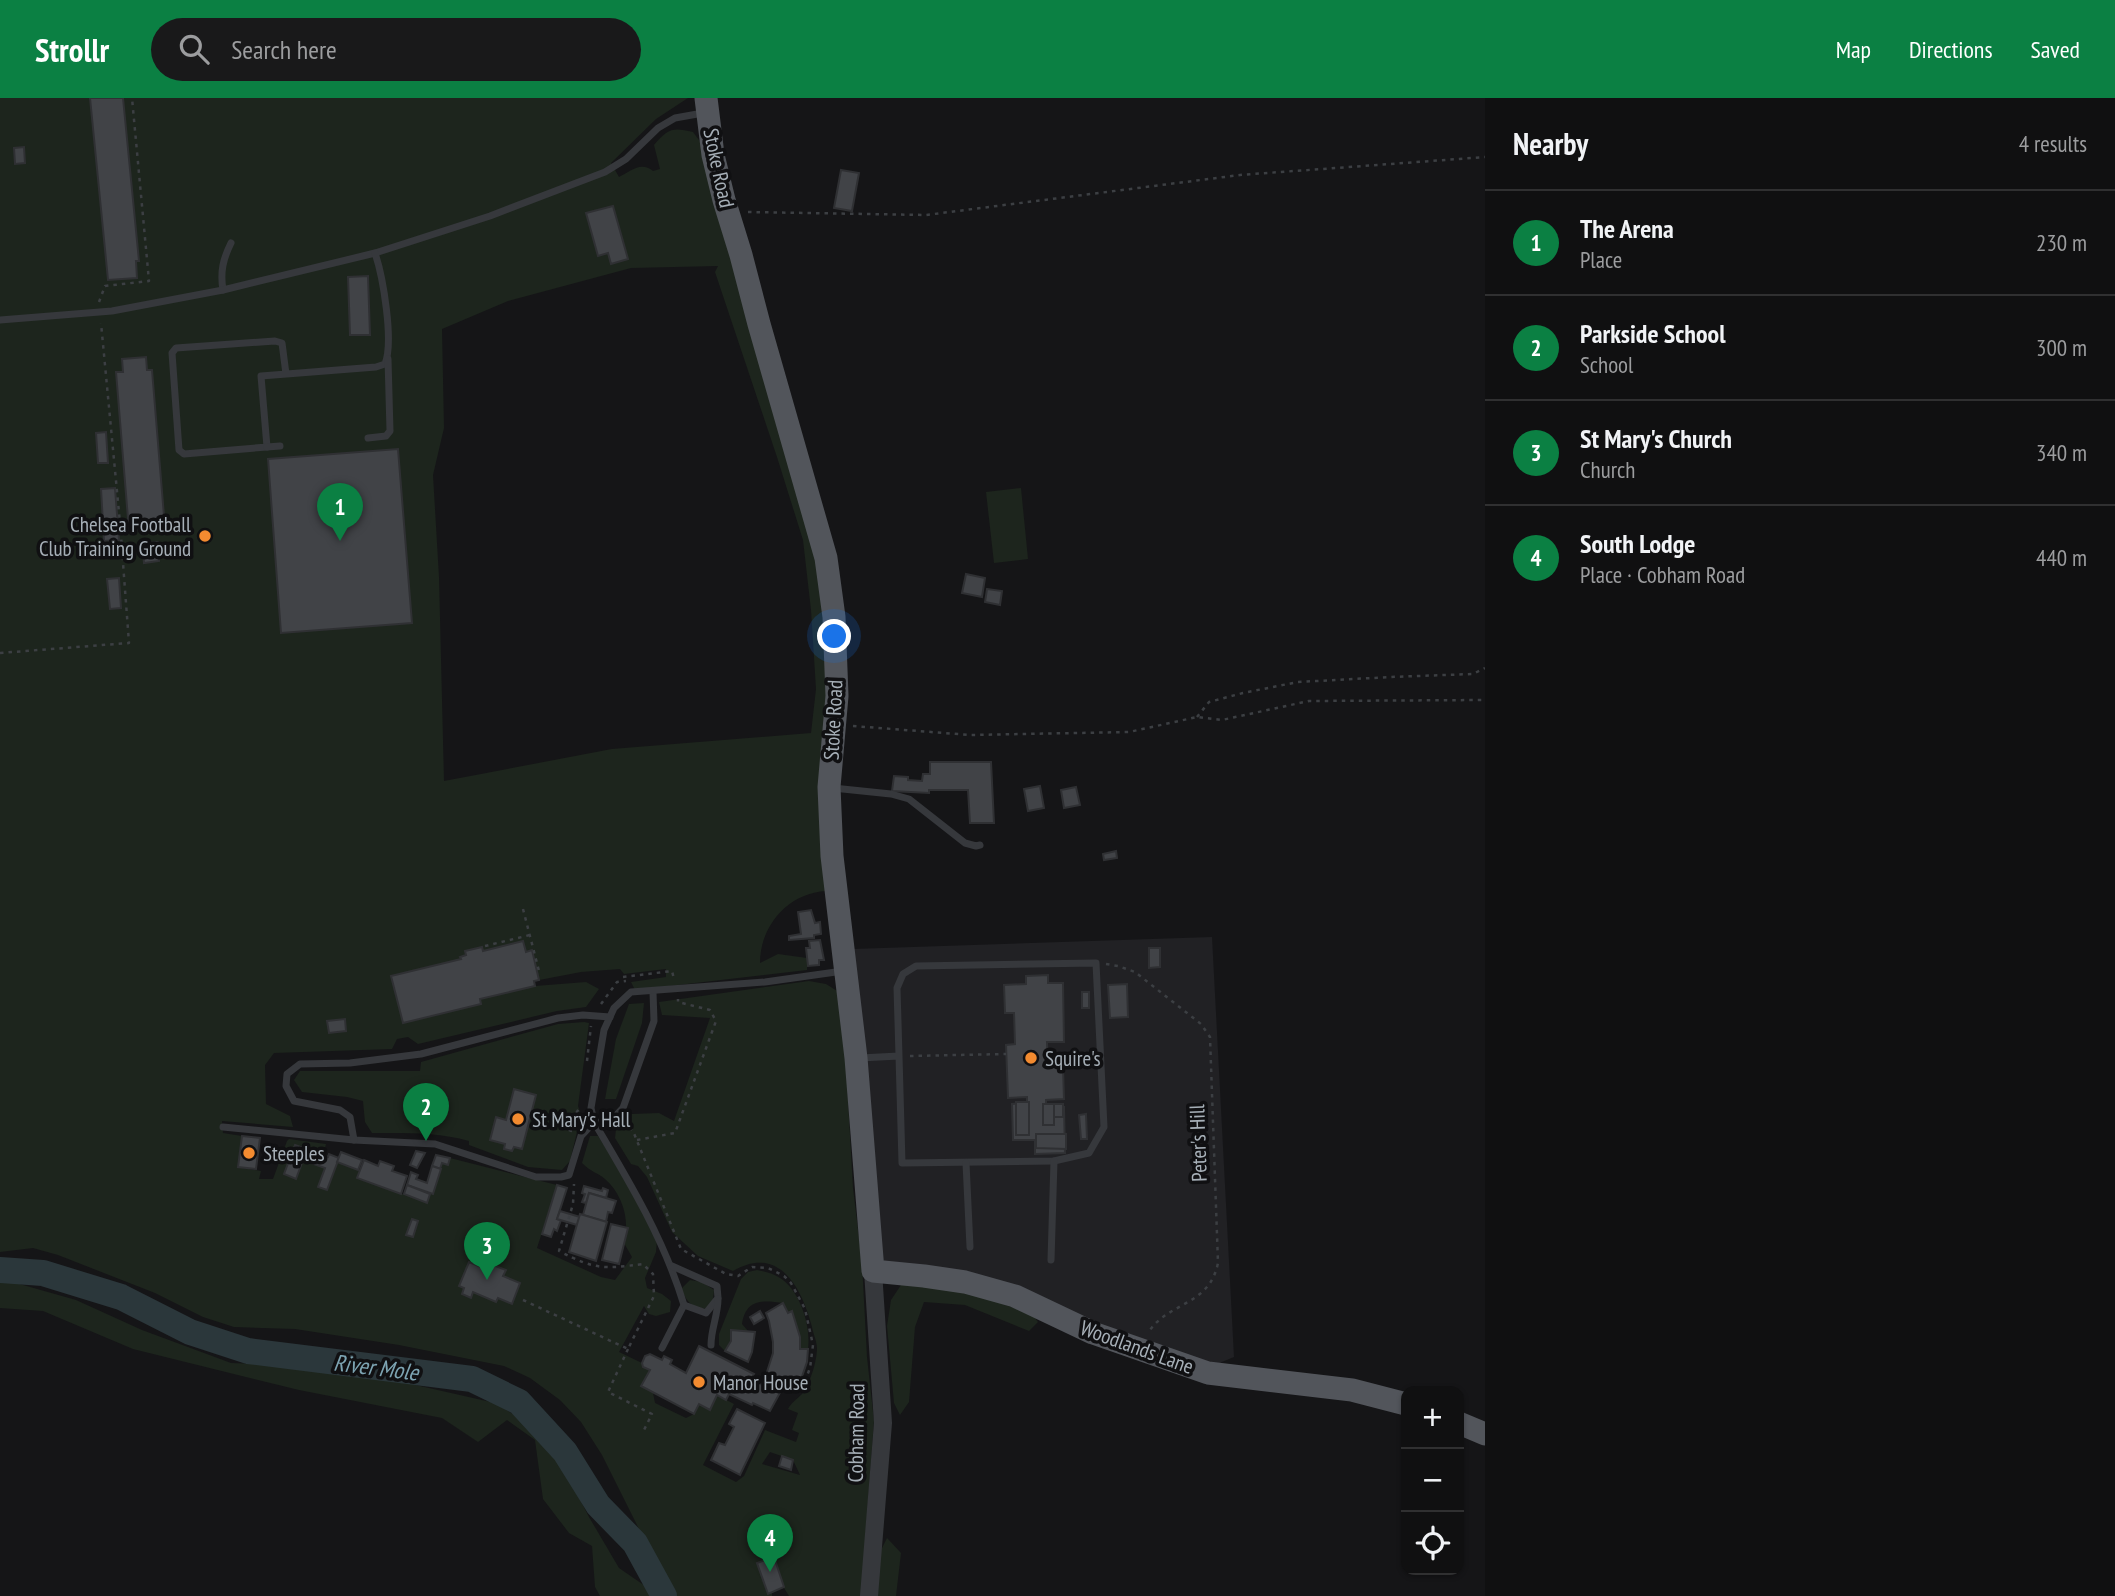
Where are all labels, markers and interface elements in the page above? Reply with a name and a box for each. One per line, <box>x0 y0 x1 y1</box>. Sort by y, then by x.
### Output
search box <box>151 18 641 81</box>
text: Strollr <box>35 28 109 71</box>
icon: search <box>175 30 213 68</box>
text: Search here <box>231 33 337 66</box>
text: Map <box>1836 34 1871 65</box>
text: Directions <box>1909 34 1993 65</box>
text: Saved <box>2031 34 2080 65</box>
text: Nearby <box>1513 124 1588 163</box>
street label: Stoke Road <box>697 126 741 210</box>
text: 4 results <box>2019 129 2087 158</box>
text: The Arena <box>1580 212 1674 245</box>
text: 1 <box>1531 228 1542 257</box>
text: 230 m <box>2036 228 2087 257</box>
text: Place <box>1580 245 1622 274</box>
text: Parkside School <box>1580 317 1726 350</box>
text: 2 <box>1531 333 1542 362</box>
text: 300 m <box>2036 333 2087 362</box>
text: School <box>1580 350 1633 379</box>
text: St Mary's Church <box>1580 422 1732 455</box>
text: 3 <box>1531 438 1542 467</box>
text: 340 m <box>2036 438 2087 467</box>
text: Church <box>1580 455 1635 484</box>
pin: 1 <box>317 483 363 541</box>
place label: Chelsea Football Club Training Ground <box>39 511 191 562</box>
text: South Lodge <box>1580 527 1695 560</box>
marker: Chelsea Football Club Training Ground <box>197 528 213 544</box>
text: 4 <box>1531 543 1542 572</box>
text: 440 m <box>2036 543 2087 572</box>
text: Place · Cobham Road <box>1580 560 1745 589</box>
your location <box>817 619 851 653</box>
street label: Stoke Road <box>817 679 849 761</box>
place label: Squire's <box>1045 1045 1101 1072</box>
marker: Squire's <box>1023 1050 1039 1066</box>
pin: 2 <box>403 1083 449 1141</box>
street label: Peter's Hill <box>1183 1104 1213 1182</box>
place label: St Mary's Hall <box>532 1106 630 1133</box>
marker: St Mary's Hall <box>510 1111 526 1127</box>
place label: Steeples <box>263 1140 325 1167</box>
marker: Steeples <box>241 1145 257 1161</box>
pin: 3 <box>464 1222 510 1280</box>
street label: Woodlands Lane <box>1077 1314 1197 1380</box>
water label: River Mole <box>332 1347 421 1387</box>
place label: Manor House <box>713 1369 809 1396</box>
marker: Manor House <box>691 1374 707 1390</box>
street label: Cobham Road <box>842 1383 870 1483</box>
map controls <box>1401 1386 1464 1575</box>
button: + <box>1401 1386 1464 1449</box>
button: − <box>1401 1449 1464 1512</box>
button: locate <box>1401 1512 1464 1575</box>
pin: 4 <box>747 1514 793 1572</box>

